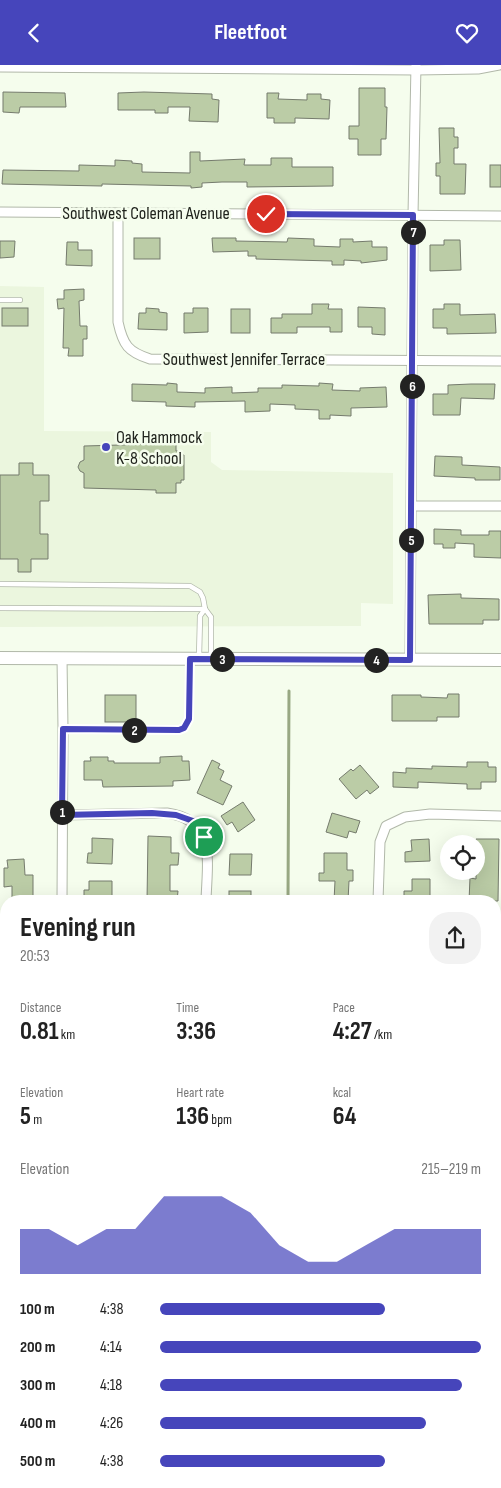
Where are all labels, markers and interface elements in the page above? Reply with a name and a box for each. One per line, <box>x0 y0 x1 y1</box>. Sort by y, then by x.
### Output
icon: back <box>20 19 48 47</box>
text: Fleetfoot <box>214 19 287 46</box>
icon: heart <box>453 19 481 47</box>
pin <box>245 193 287 235</box>
icon: check <box>252 200 280 228</box>
street label: Southwest Coleman Avenue <box>62 203 230 224</box>
pin: 7 <box>400 219 426 245</box>
text: 7 <box>410 224 417 241</box>
street label: Southwest Jennifer Terrace <box>163 349 325 370</box>
pin: 6 <box>400 373 424 399</box>
text: 6 <box>409 378 416 395</box>
place label: Oak Hammock K-8 School <box>116 427 202 469</box>
marker: Oak Hammock K-8 School <box>100 441 112 453</box>
pin: 5 <box>398 527 424 553</box>
text: 5 <box>408 532 415 549</box>
pin: 3 <box>210 647 234 671</box>
pin: 4 <box>364 647 388 673</box>
text: 3 <box>219 651 226 668</box>
text: 4 <box>373 652 380 669</box>
pin: 2 <box>122 717 146 743</box>
text: 2 <box>131 722 138 739</box>
pin: 1 <box>50 799 74 825</box>
text: 1 <box>60 804 65 821</box>
pin <box>183 816 225 858</box>
icon: arrive <box>190 823 218 851</box>
map controls <box>440 835 485 880</box>
button: locate <box>440 835 485 880</box>
text: Evening run <box>20 911 136 944</box>
button: share <box>429 912 481 964</box>
text: 20:53 <box>20 947 50 966</box>
text: Distance <box>20 999 61 1016</box>
text: Time <box>176 999 199 1016</box>
text: Pace <box>333 999 355 1016</box>
text: 0.81 <box>20 1016 59 1047</box>
text: 3:36 <box>176 1016 216 1047</box>
text: 4:27 <box>333 1016 372 1047</box>
text: km <box>59 1026 75 1043</box>
text: /km <box>372 1026 392 1043</box>
text: Elevation <box>20 1084 63 1101</box>
text: Heart rate <box>176 1084 224 1101</box>
text: kcal <box>333 1084 351 1101</box>
text: 5 <box>20 1101 31 1132</box>
text: 136 <box>176 1101 209 1132</box>
text: 64 <box>333 1101 356 1132</box>
text: m <box>31 1111 42 1128</box>
text: bpm <box>209 1111 232 1128</box>
text: Elevation <box>20 1160 69 1179</box>
text: 215–219 m <box>421 1160 481 1179</box>
text: 100 m <box>20 1300 55 1319</box>
text: 4:38 <box>100 1300 123 1319</box>
text: 200 m <box>20 1338 55 1357</box>
text: 4:14 <box>100 1338 122 1357</box>
text: 300 m <box>20 1376 56 1395</box>
text: 4:18 <box>100 1376 122 1395</box>
text: 400 m <box>20 1414 56 1433</box>
text: 4:26 <box>100 1414 123 1433</box>
text: 500 m <box>20 1452 55 1471</box>
text: 4:38 <box>100 1452 123 1471</box>

